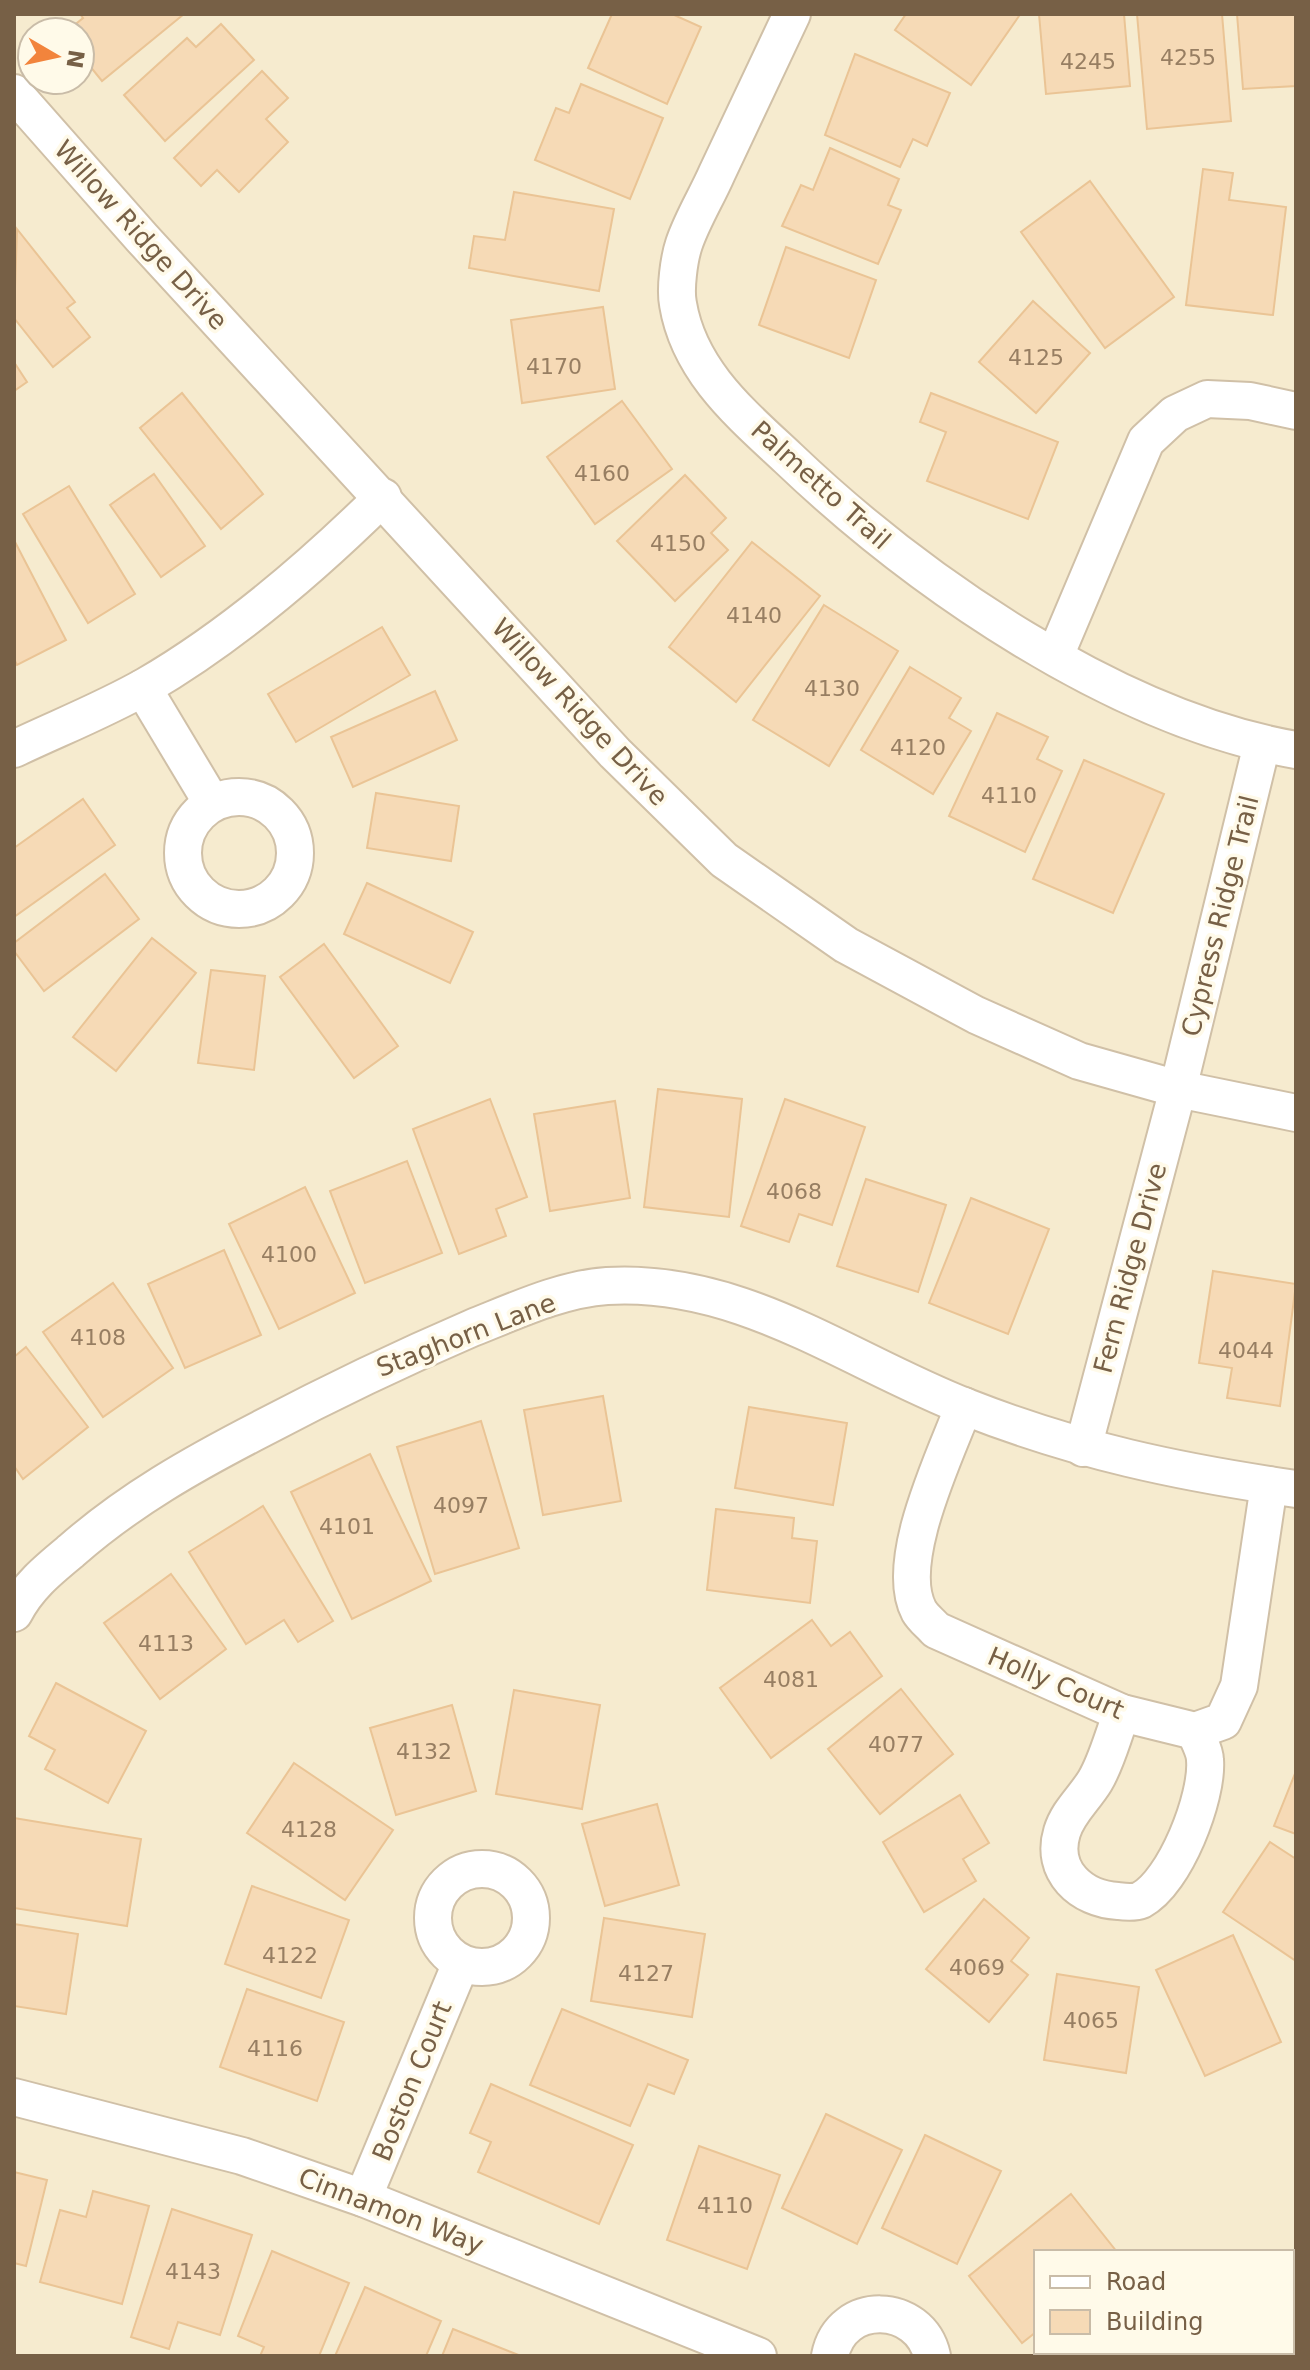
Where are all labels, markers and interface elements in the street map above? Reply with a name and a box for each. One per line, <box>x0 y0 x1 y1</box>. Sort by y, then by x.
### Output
north arrow <box>16 16 96 96</box>
house number: 4255 <box>1160 45 1216 70</box>
text: N <box>61 48 89 70</box>
house number: 4245 <box>1060 49 1116 74</box>
street label: Willow Ridge Drive <box>48 134 234 336</box>
house number: 4125 <box>1008 345 1064 370</box>
house number: 4170 <box>526 354 582 379</box>
street label: Palmetto Trail <box>745 415 897 555</box>
house number: 4160 <box>574 461 630 486</box>
house number: 4150 <box>650 531 706 556</box>
house number: 4140 <box>726 603 782 628</box>
street label: Willow Ridge Drive <box>486 612 674 812</box>
house number: 4130 <box>804 676 860 701</box>
house number: 4120 <box>890 735 946 760</box>
house number: 4110 <box>981 783 1037 808</box>
street label: Cypress Ridge Trail <box>1176 792 1264 1040</box>
street label: Fern Ridge Drive <box>1088 1160 1172 1376</box>
house number: 4068 <box>766 1179 822 1204</box>
house number: 4100 <box>261 1242 317 1267</box>
street label: Staghorn Lane <box>372 1287 560 1383</box>
house number: 4108 <box>70 1325 126 1350</box>
house number: 4044 <box>1218 1338 1274 1363</box>
house number: 4097 <box>433 1493 489 1518</box>
house number: 4101 <box>319 1514 375 1539</box>
house number: 4113 <box>138 1631 194 1656</box>
street label: Holly Court <box>983 1641 1129 1725</box>
house number: 4081 <box>763 1667 819 1692</box>
house number: 4077 <box>868 1732 924 1757</box>
house number: 4132 <box>396 1739 452 1764</box>
house number: 4128 <box>281 1817 337 1842</box>
house number: 4122 <box>262 1943 318 1968</box>
house number: 4069 <box>949 1955 1005 1980</box>
house number: 4127 <box>618 1961 674 1986</box>
street label: Boston Court <box>366 1997 458 2165</box>
house number: 4065 <box>1063 2008 1119 2033</box>
house number: 4116 <box>247 2036 303 2061</box>
street label: Cinnamon Way <box>294 2162 488 2260</box>
house number: 4110 <box>697 2193 753 2218</box>
legend <box>1034 2250 1294 2354</box>
house number: 4143 <box>165 2259 221 2284</box>
text: Road <box>1106 2268 1166 2296</box>
text: Building <box>1106 2308 1203 2336</box>

